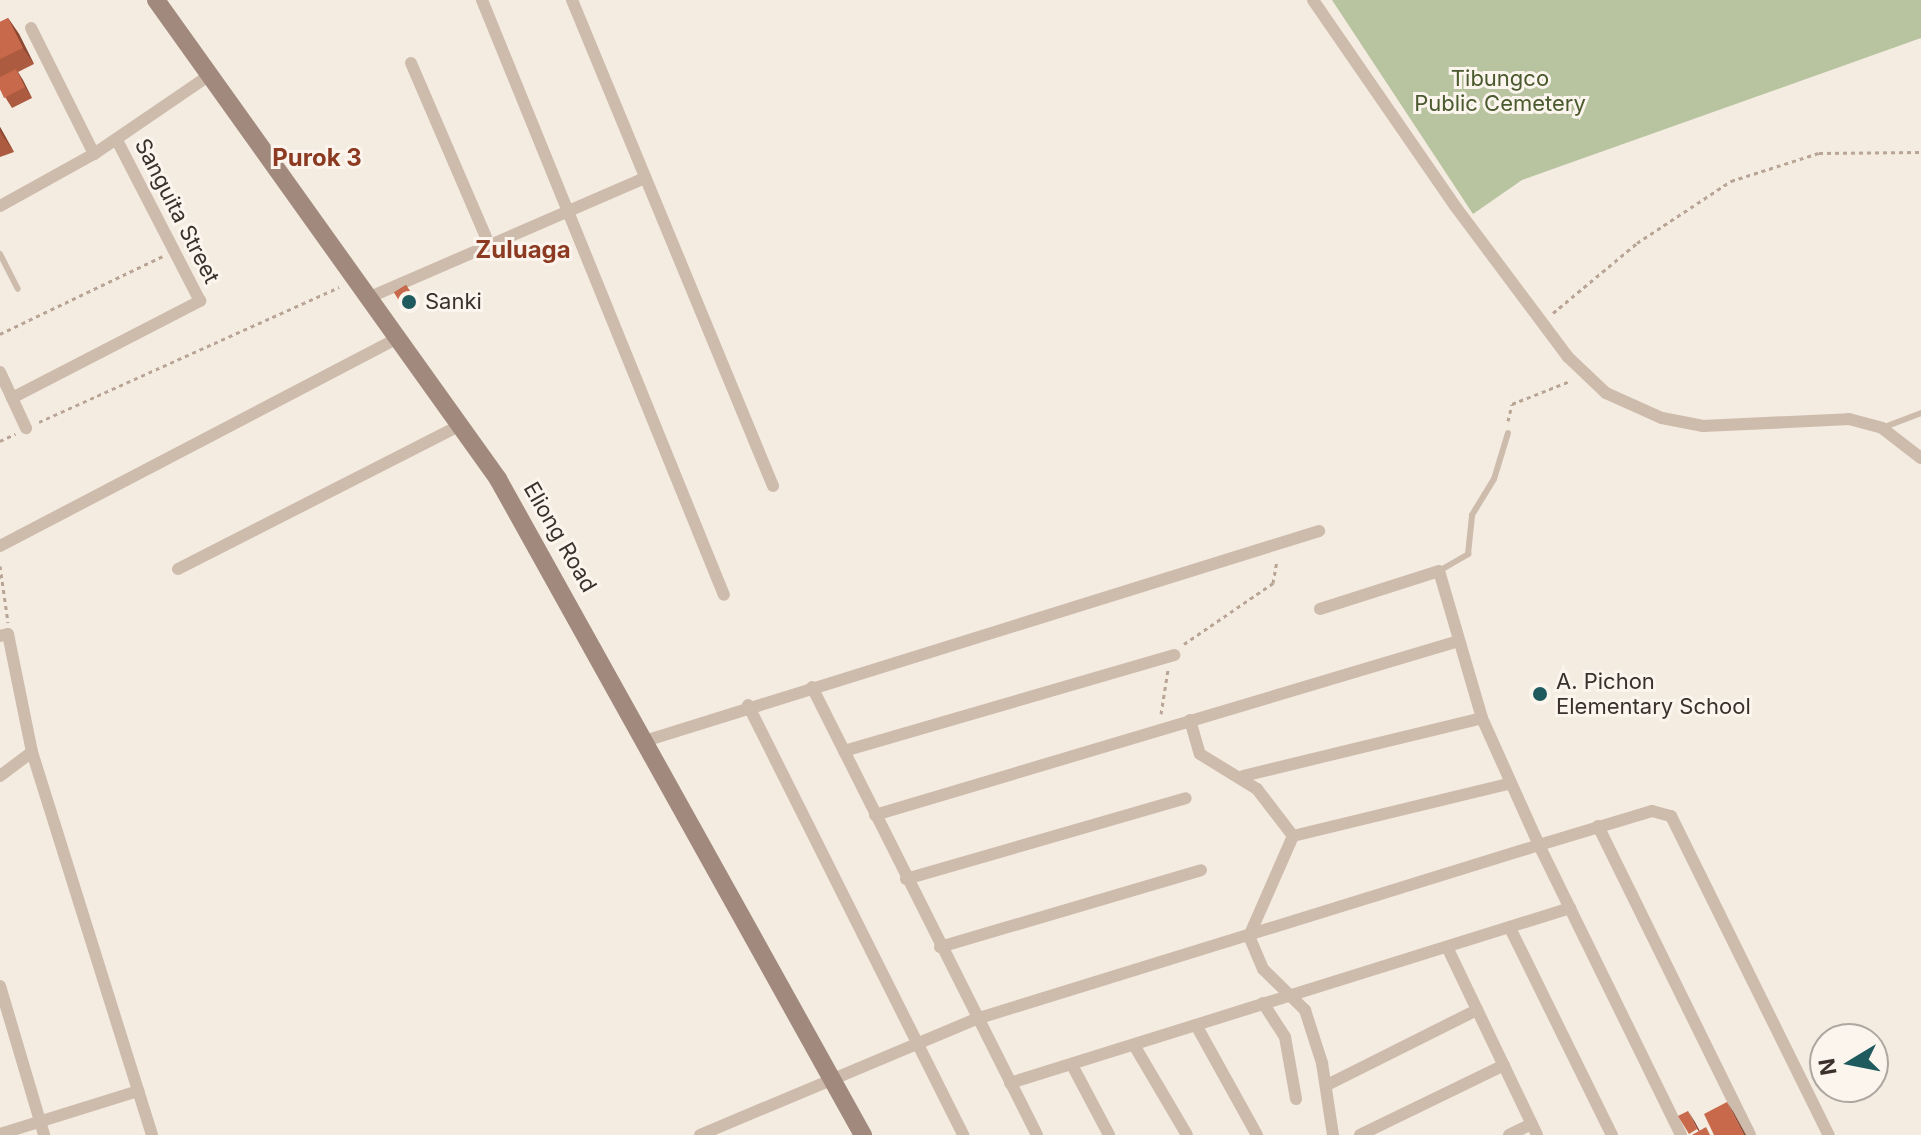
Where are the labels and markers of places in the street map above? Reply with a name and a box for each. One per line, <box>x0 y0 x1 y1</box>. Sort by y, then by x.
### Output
place label: Sanki <box>425 289 482 315</box>
marker: Sanki <box>400 293 418 311</box>
place label: A. Pichon Elementary School <box>1556 668 1751 720</box>
marker: A. Pichon Elementary School <box>1531 685 1549 703</box>

